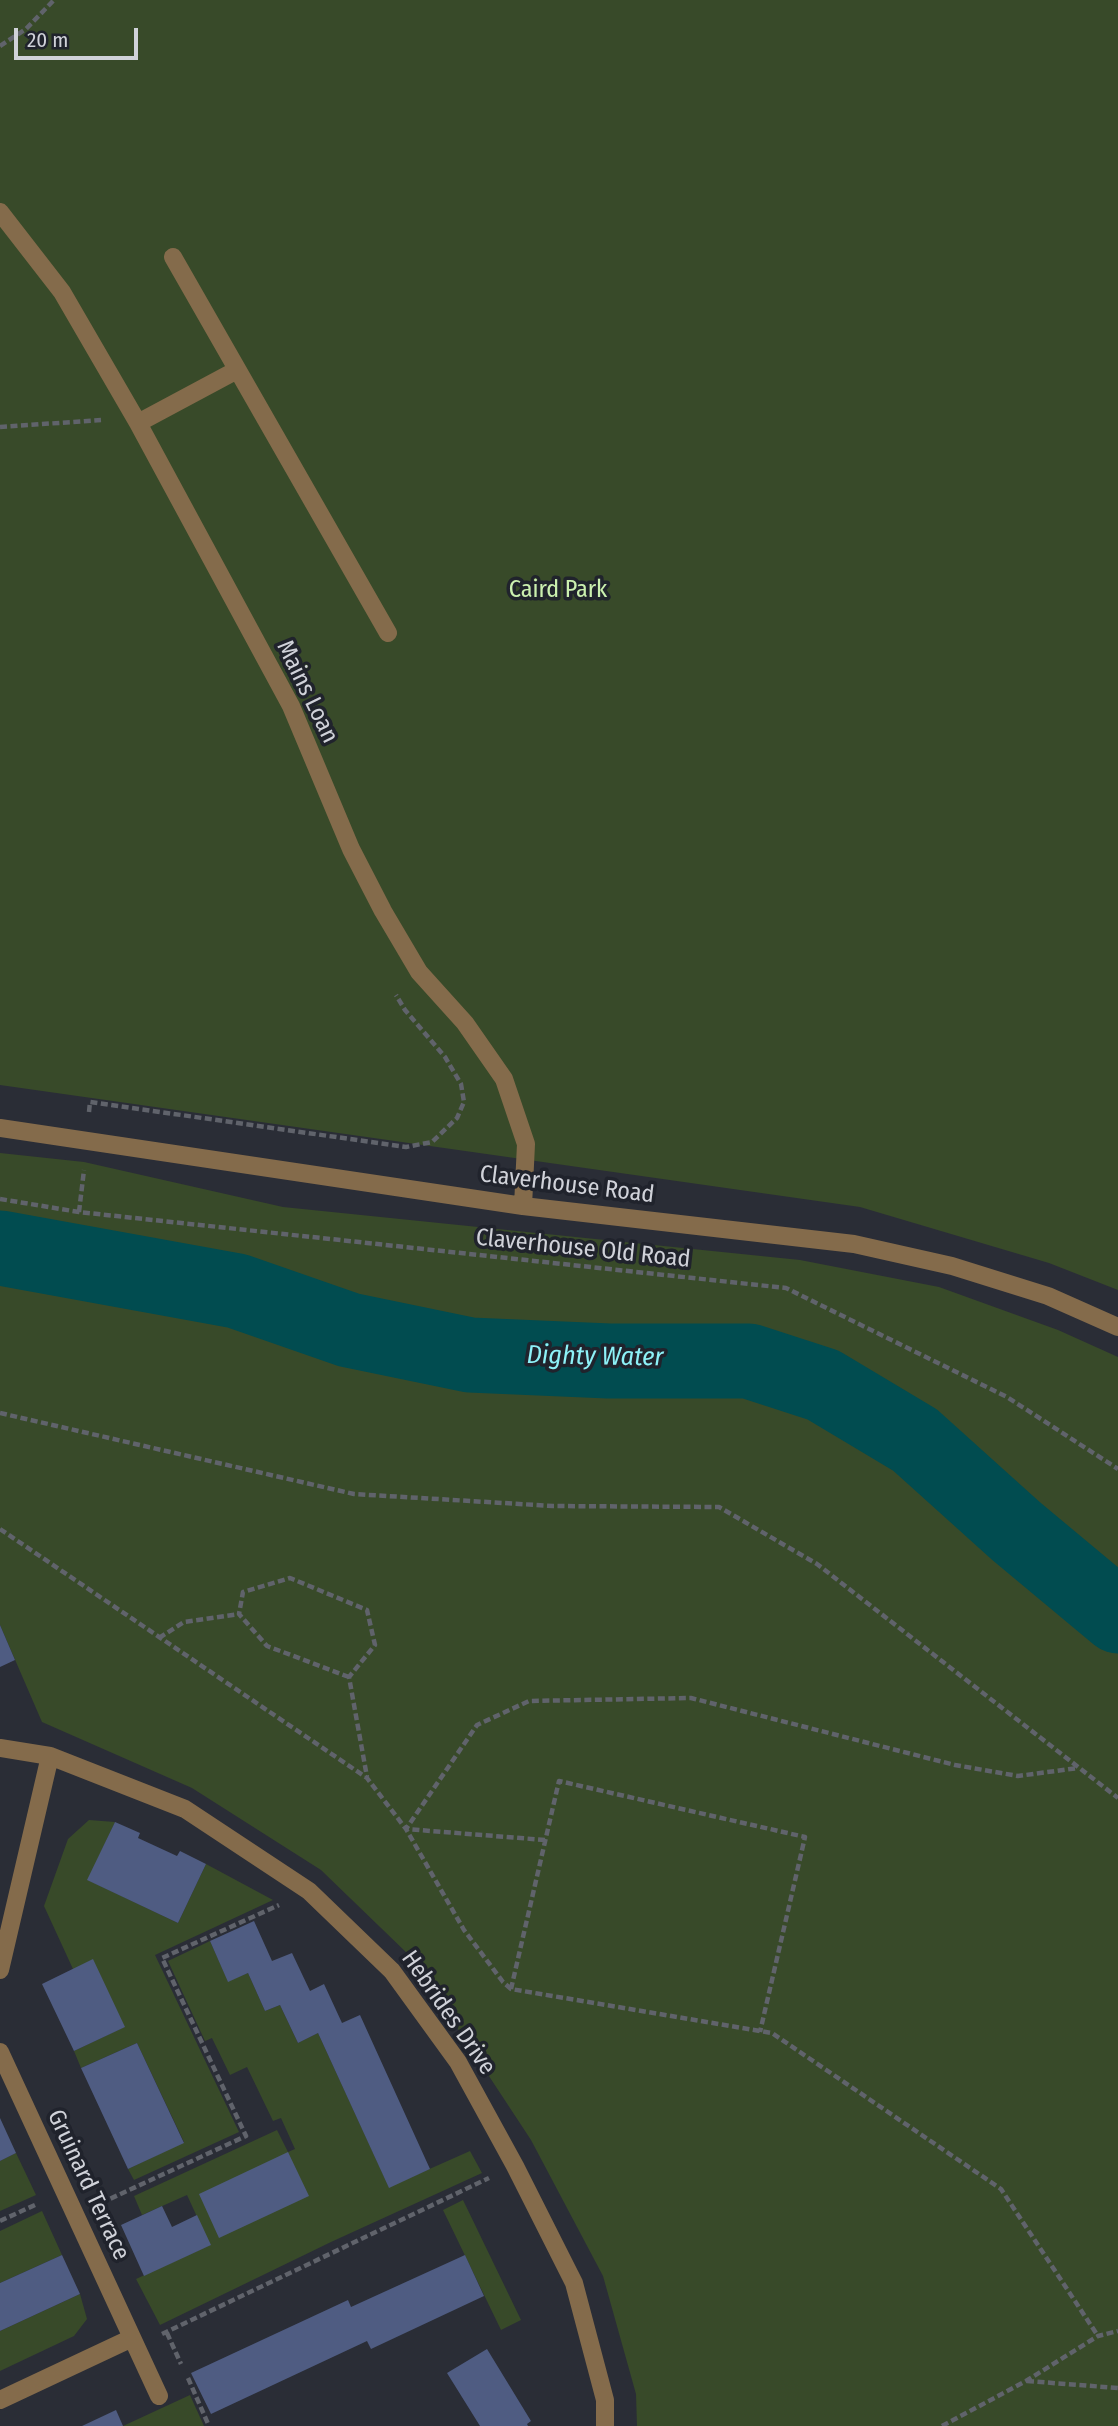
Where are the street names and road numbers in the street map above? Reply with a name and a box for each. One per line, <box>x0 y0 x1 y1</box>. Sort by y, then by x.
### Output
street label: Mains Loan <box>270 636 344 748</box>
street label: Claverhouse Road <box>478 1160 656 1210</box>
street label: Claverhouse Old Road <box>474 1223 692 1275</box>
street label: Hebrides Drive <box>395 1945 501 2081</box>
street label: Gruinard Terrace <box>41 2105 135 2265</box>

